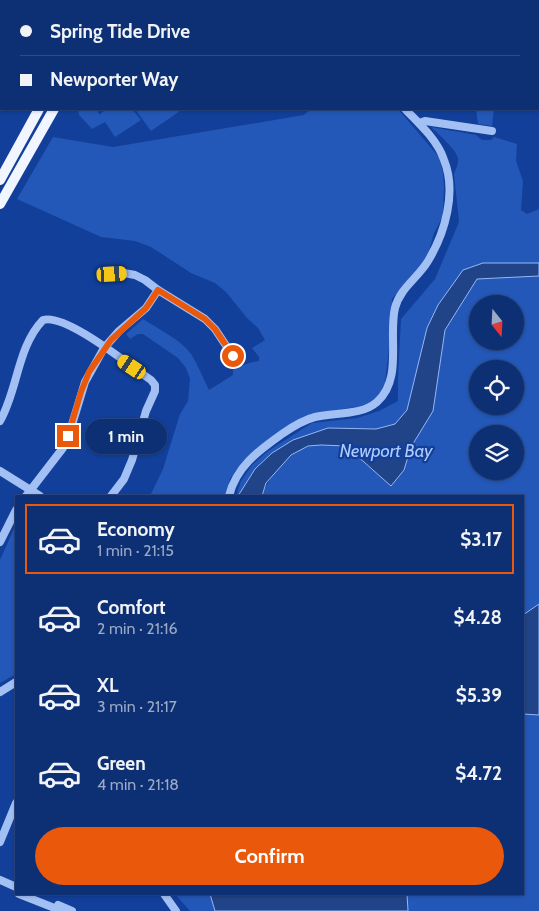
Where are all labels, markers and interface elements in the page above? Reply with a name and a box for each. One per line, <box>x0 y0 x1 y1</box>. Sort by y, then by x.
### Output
text: Spring Tide Drive <box>50 20 190 43</box>
text: Newporter Way <box>50 68 178 91</box>
car <box>96 266 127 282</box>
north arrow <box>469 295 524 350</box>
map controls <box>469 295 524 480</box>
route start <box>222 345 244 367</box>
car <box>115 352 148 382</box>
button: locate <box>469 360 524 415</box>
callout: 1 min <box>86 418 168 454</box>
route end <box>57 425 79 447</box>
button: layers <box>469 425 524 480</box>
text: 1 min <box>108 427 144 446</box>
water label: Newport Bay <box>339 440 433 462</box>
icon: car <box>37 517 82 562</box>
text: Economy <box>97 518 175 541</box>
text: $3.17 <box>460 528 502 551</box>
text: 1 min · 21:15 <box>97 541 174 560</box>
icon: car <box>37 595 82 640</box>
text: Comfort <box>97 596 166 619</box>
text: $4.28 <box>453 606 502 629</box>
text: 2 min · 21:16 <box>97 619 178 638</box>
icon: car <box>37 673 82 718</box>
text: XL <box>97 674 118 697</box>
text: $5.39 <box>456 684 502 707</box>
text: 3 min · 21:17 <box>97 697 177 716</box>
icon: car <box>37 751 82 796</box>
text: Green <box>97 752 146 775</box>
text: $4.72 <box>455 762 502 785</box>
text: 4 min · 21:18 <box>97 775 179 794</box>
button: Confirm <box>35 827 504 885</box>

